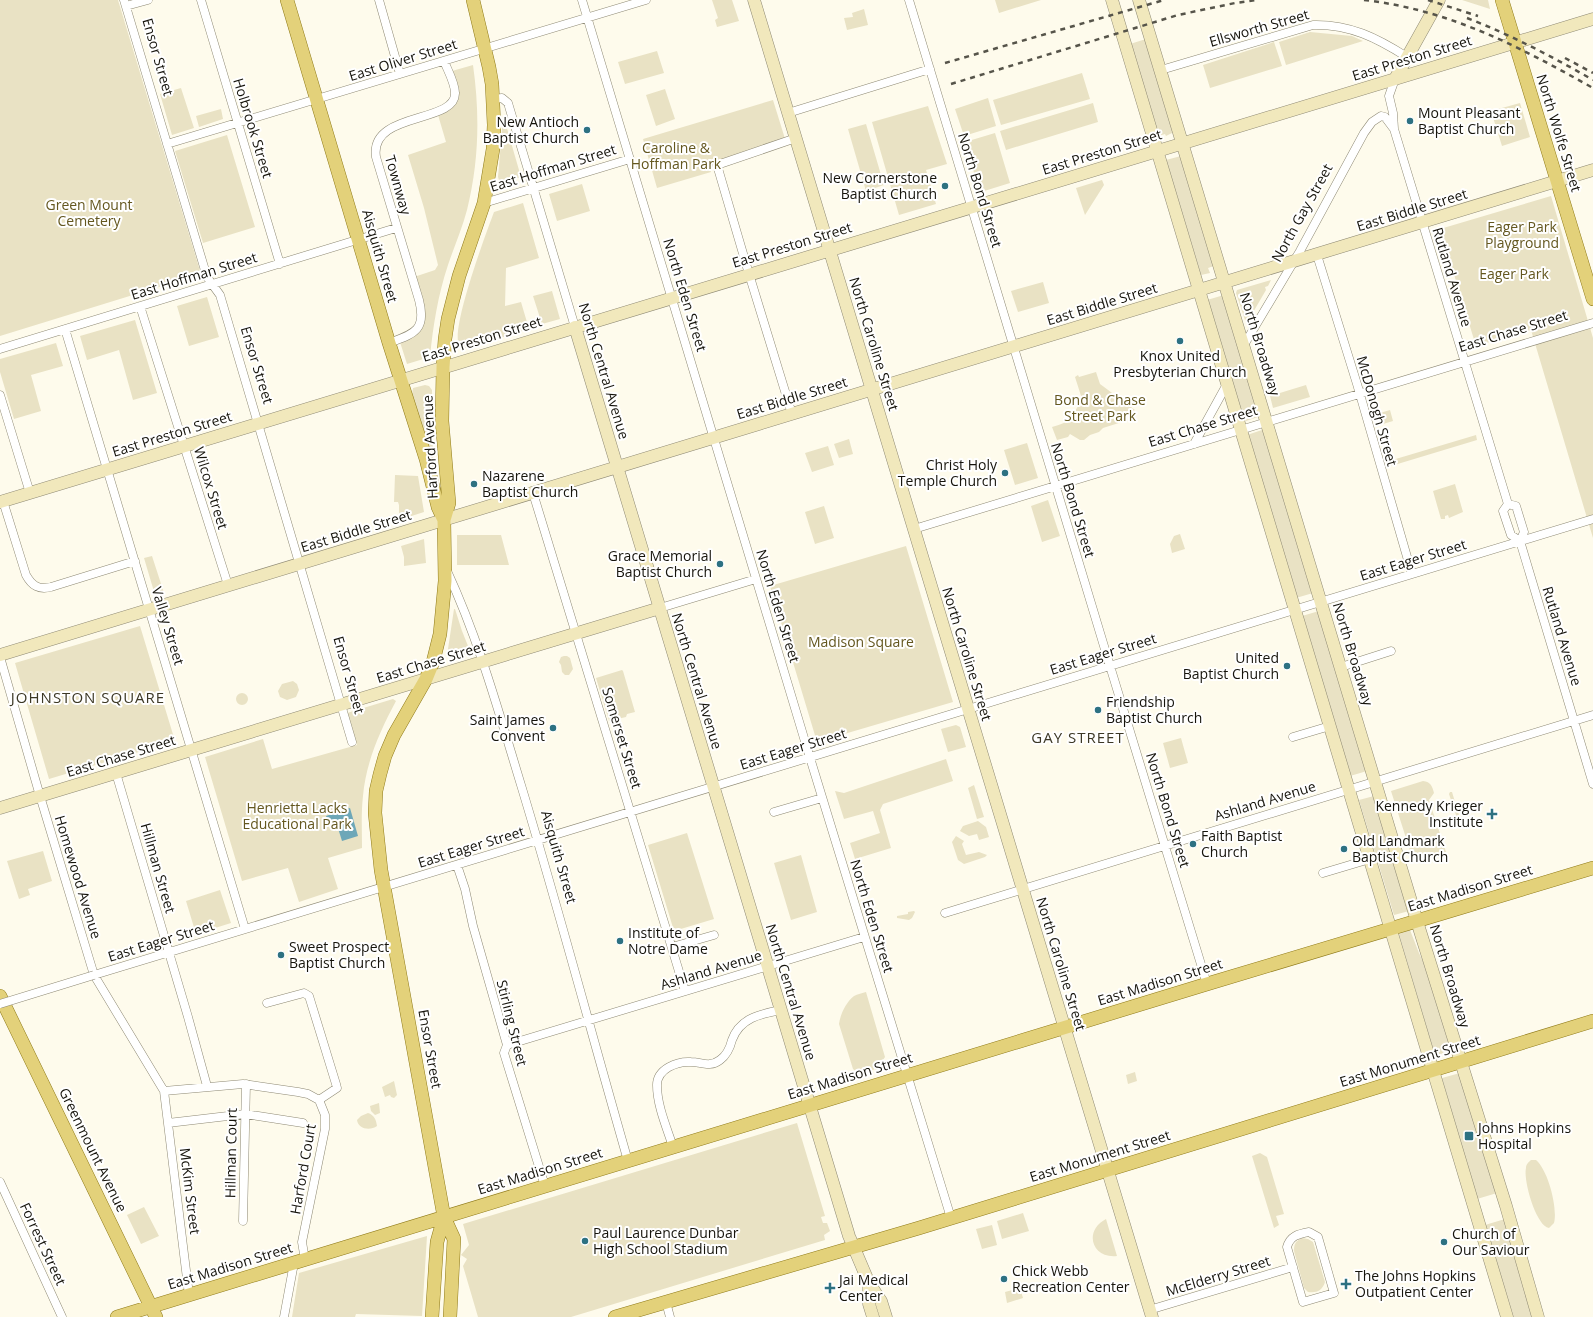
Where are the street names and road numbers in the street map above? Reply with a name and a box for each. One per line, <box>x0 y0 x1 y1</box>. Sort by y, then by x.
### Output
street label: Ellsworth Street <box>1207 4 1311 51</box>
street label: Ensor Street <box>138 16 179 98</box>
street label: East Preston Street <box>1350 30 1474 85</box>
street label: East Oliver Street <box>346 34 459 85</box>
street label: North Wolfe Street <box>1533 72 1586 194</box>
street label: Holbrook Street <box>229 76 278 180</box>
street label: East Preston Street <box>1040 124 1164 179</box>
street label: North Bond Street <box>954 130 1007 250</box>
street label: East Hoffman Street <box>487 139 618 196</box>
street label: Townway <box>381 153 416 218</box>
street label: North Gay Street <box>1267 160 1336 265</box>
street label: East Biddle Street <box>1354 184 1469 235</box>
street label: Aisquith Street <box>358 207 403 305</box>
street label: East Preston Street <box>730 217 854 272</box>
street label: Rutland Avenue <box>1428 225 1477 329</box>
street label: North Eden Street <box>659 236 712 354</box>
street label: East Hoffman Street <box>128 247 259 304</box>
street label: North Caroline Street <box>845 275 904 413</box>
street label: East Biddle Street <box>1044 278 1159 329</box>
street label: North Broadway <box>1236 290 1286 399</box>
street label: North Central Avenue <box>575 300 634 441</box>
street label: East Chase Street <box>1456 305 1570 356</box>
street label: East Preston Street <box>420 311 544 366</box>
street label: Ensor Street <box>237 324 278 406</box>
street label: McDonogh Street <box>1353 354 1402 468</box>
street label: East Biddle Street <box>734 372 849 423</box>
street label: Harford Avenue <box>417 395 442 499</box>
street label: East Chase Street <box>1146 400 1260 451</box>
street label: East Preston Street <box>110 406 234 461</box>
street label: North Bond Street <box>1047 440 1100 560</box>
street label: Wilcox Street <box>190 444 233 531</box>
street label: East Biddle Street <box>298 505 413 556</box>
street label: East Eager Street <box>1357 534 1468 585</box>
street label: North Eden Street <box>752 547 805 665</box>
street label: Valley Street <box>148 584 189 667</box>
street label: Rutland Avenue <box>1538 584 1587 688</box>
street label: North Caroline Street <box>938 585 997 723</box>
street label: North Broadway <box>1329 600 1379 709</box>
street label: North Central Avenue <box>668 610 727 751</box>
street label: East Eager Street <box>1047 628 1158 679</box>
street label: Ensor Street <box>329 634 370 716</box>
street label: East Chase Street <box>374 636 488 687</box>
street label: Somerset Street <box>598 685 647 791</box>
street label: East Eager Street <box>737 723 848 774</box>
street label: East Chase Street <box>64 730 178 781</box>
street label: North Bond Street <box>1142 750 1195 870</box>
street label: Ashland Avenue <box>1212 776 1318 825</box>
street label: Aisquith Street <box>537 808 582 906</box>
street label: Homewood Avenue <box>51 813 106 941</box>
street label: Hillman Street <box>137 821 180 915</box>
street label: East Eager Street <box>415 821 526 872</box>
street label: North Eden Street <box>846 857 899 975</box>
street label: East Madison Street <box>1405 859 1535 916</box>
street label: North Caroline Street <box>1032 895 1091 1033</box>
street label: East Eager Street <box>105 915 216 966</box>
street label: North Central Avenue <box>762 921 821 1062</box>
street label: North Broadway <box>1426 922 1476 1031</box>
street label: Ashland Avenue <box>658 945 764 994</box>
street label: East Madison Street <box>1095 953 1225 1010</box>
street label: Stirling Street <box>493 978 532 1068</box>
street label: Ensor Street <box>414 1008 447 1090</box>
street label: East Monument Street <box>1337 1030 1483 1091</box>
street label: East Madison Street <box>785 1047 915 1104</box>
street label: Greenmount Avenue <box>55 1084 132 1215</box>
street label: Hillman Court <box>220 1108 241 1198</box>
street label: Harford Court <box>285 1122 320 1216</box>
street label: East Monument Street <box>1027 1125 1173 1186</box>
street label: East Madison Street <box>475 1142 605 1199</box>
street label: McKim Street <box>176 1147 205 1235</box>
street label: Forrest Street <box>16 1199 71 1288</box>
street label: East Madison Street <box>165 1237 295 1294</box>
street label: McElderry Street <box>1163 1251 1272 1300</box>

